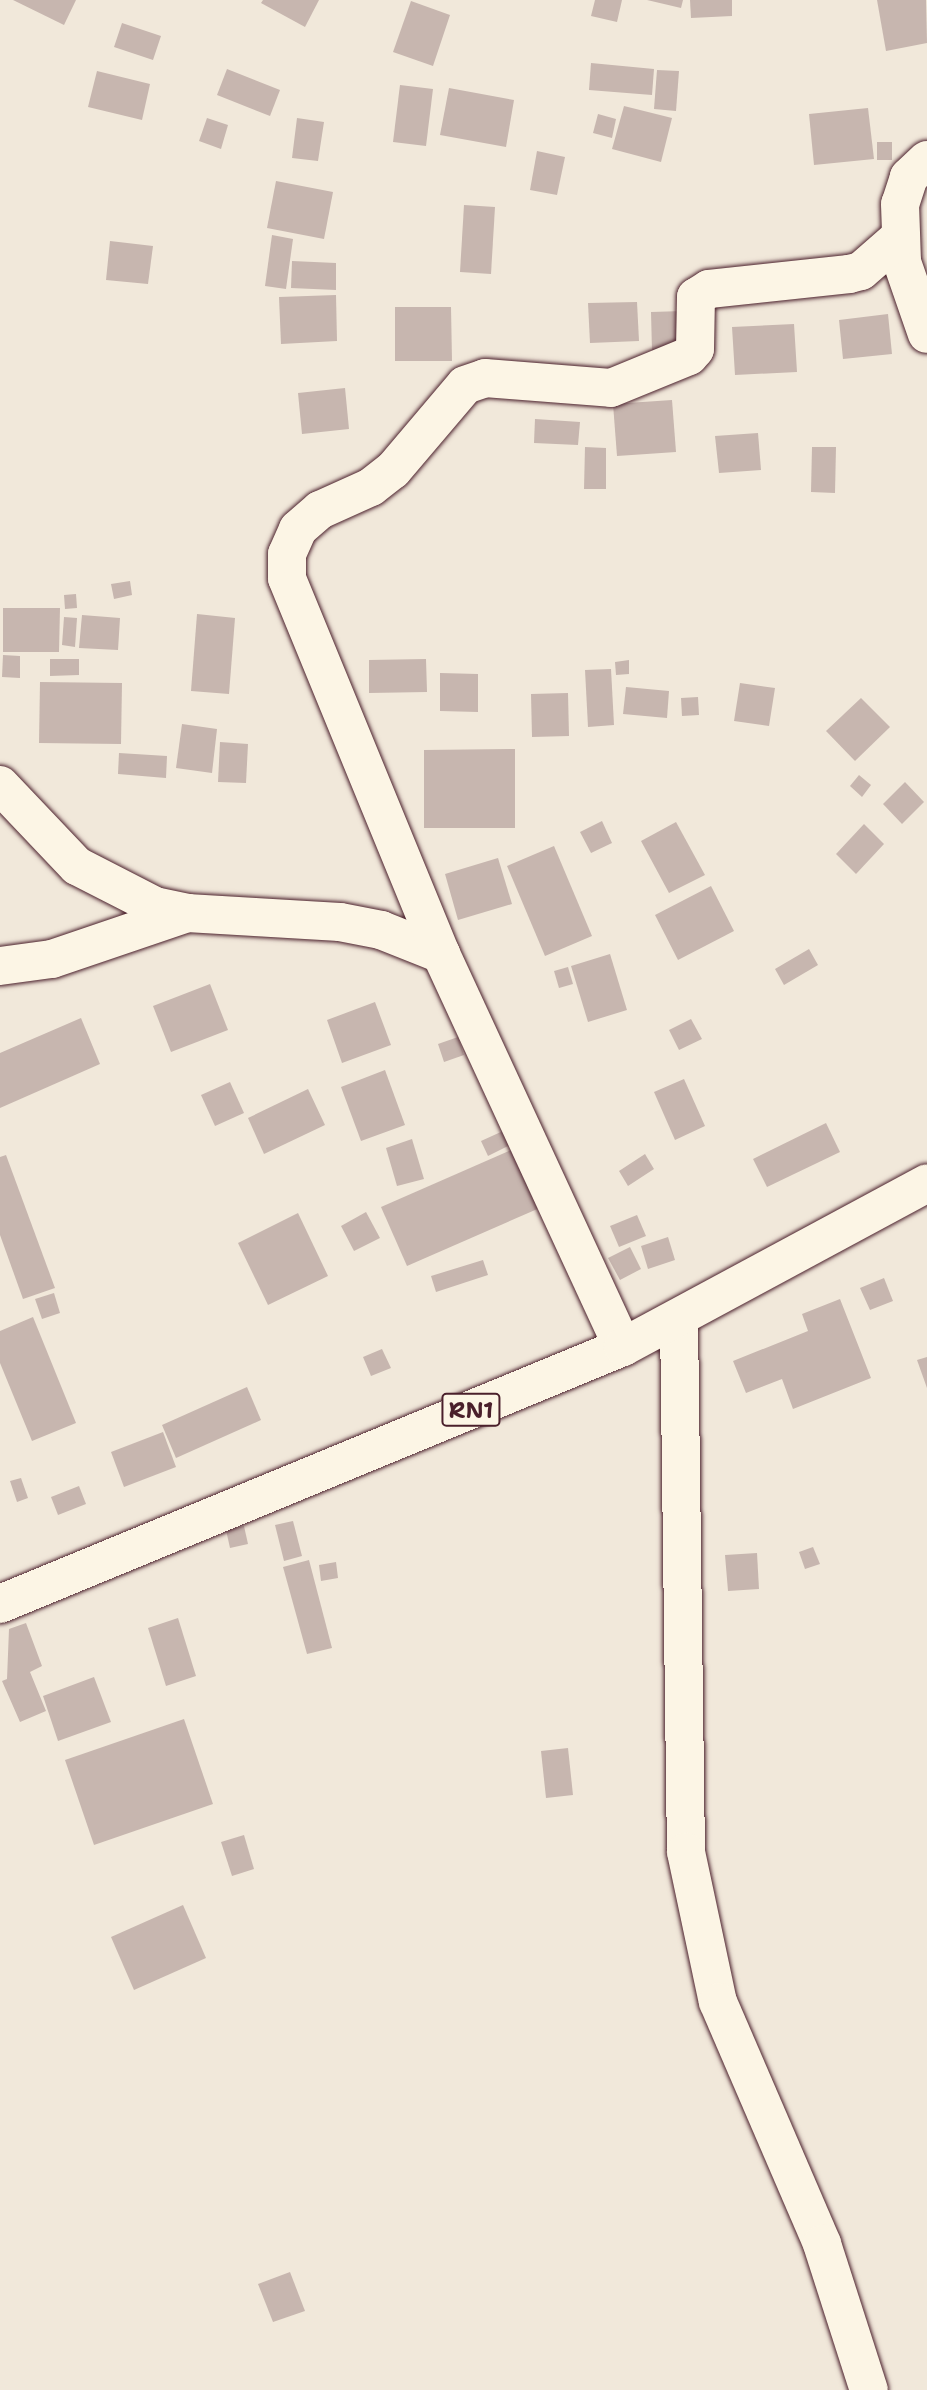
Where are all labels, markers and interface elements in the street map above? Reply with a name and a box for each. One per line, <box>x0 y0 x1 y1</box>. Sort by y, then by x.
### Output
road number: RN1 <box>441 1390 501 1429</box>

